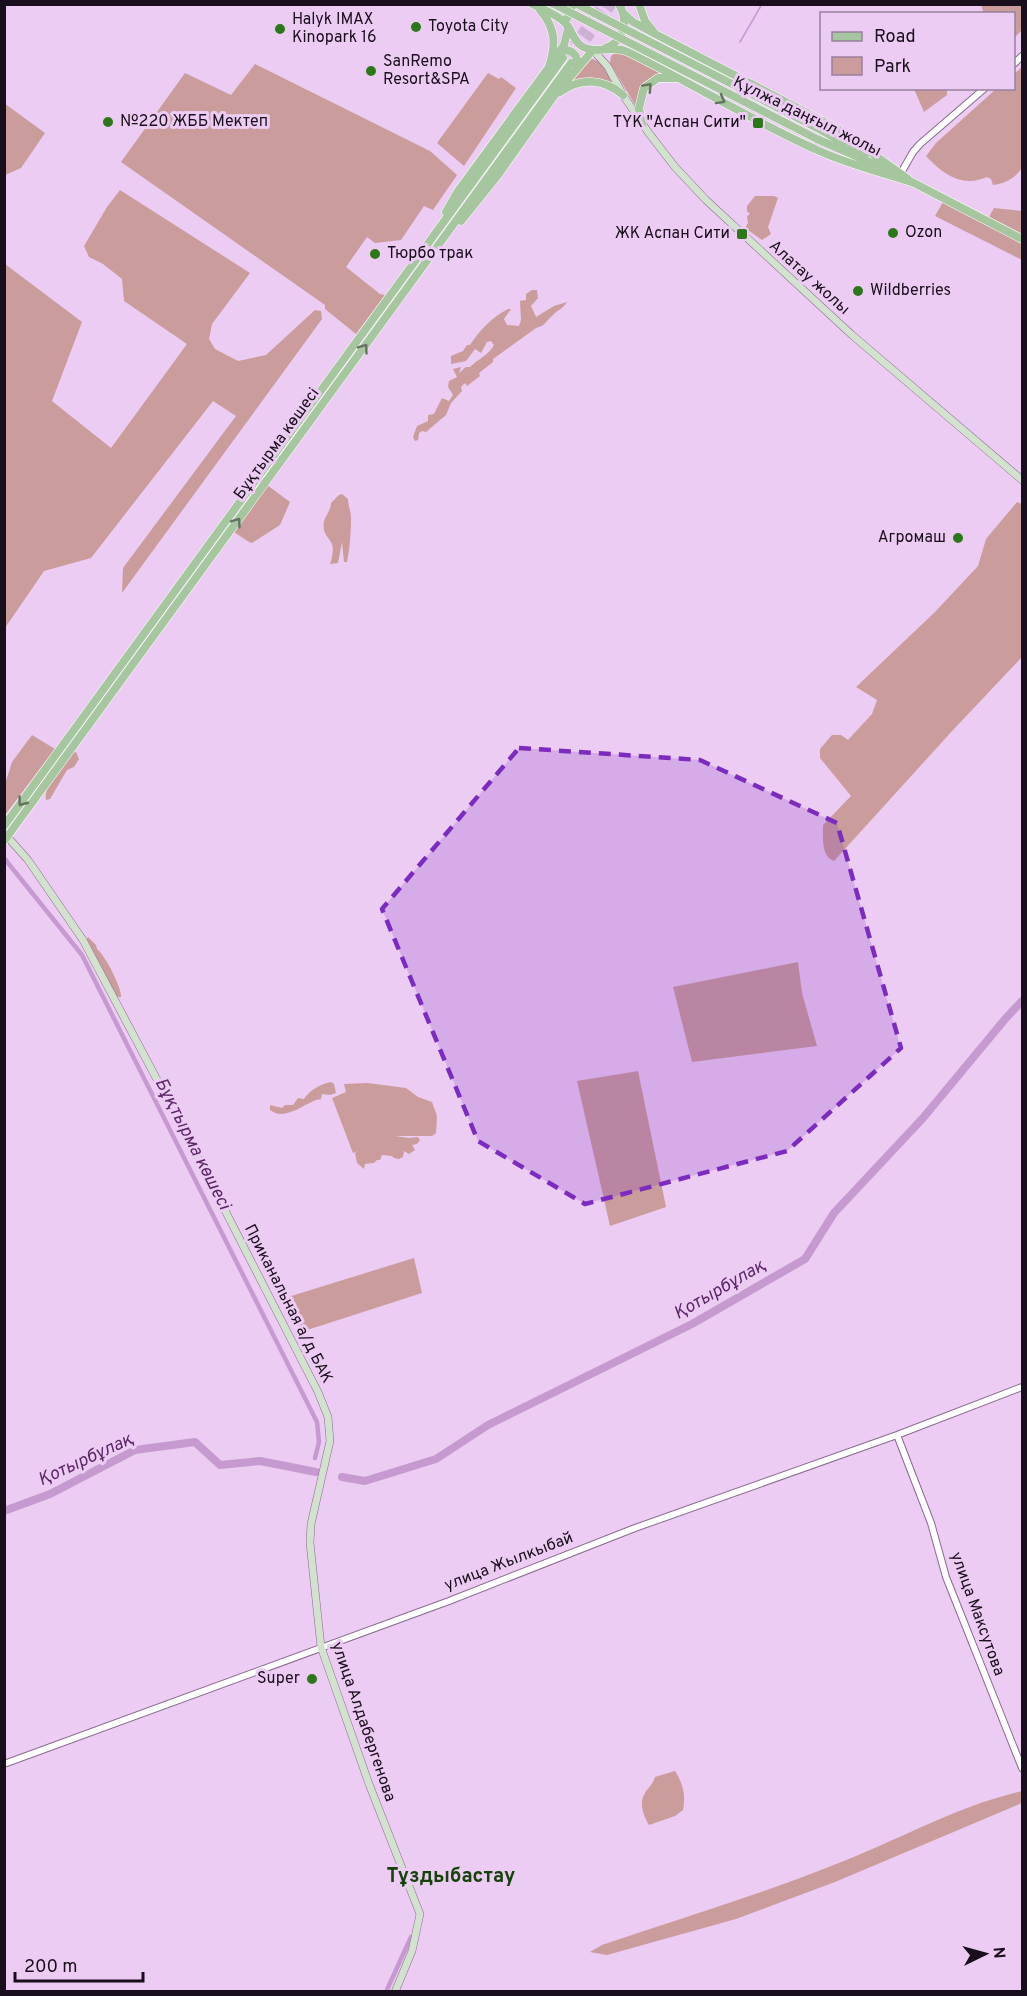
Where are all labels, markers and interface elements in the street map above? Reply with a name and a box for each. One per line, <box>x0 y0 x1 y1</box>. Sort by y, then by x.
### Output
place label: Halyk IMAX Kinopark 16 <box>292 10 377 48</box>
legend <box>820 12 1015 90</box>
place label: Toyota City <box>428 17 509 37</box>
marker: Toyota City <box>409 20 423 34</box>
marker: Halyk IMAX Kinopark 16 <box>273 22 287 36</box>
text: Road <box>874 26 916 49</box>
place label: SanRemo Resort&SPA <box>383 52 470 90</box>
text: Park <box>874 56 911 79</box>
marker: SanRemo Resort&SPA <box>364 64 378 78</box>
street label: Құлжа даңғыл жолы <box>730 72 884 162</box>
one-way arrow <box>641 84 652 94</box>
one-way arrow <box>715 93 725 104</box>
place label: №220 ЖББ Мектеп <box>120 112 268 132</box>
place label: ТҮК "Аспан Сити" <box>613 113 746 133</box>
marker: №220 ЖББ Мектеп <box>101 115 115 129</box>
marker: ТҮК "Аспан Сити" <box>751 116 765 130</box>
place label: Ozon <box>905 223 942 243</box>
place label: ЖК Аспан Сити <box>615 224 730 244</box>
marker: Ozon <box>886 226 900 240</box>
marker: ЖК Аспан Сити <box>735 227 749 241</box>
street label: Алатау жолы <box>764 236 854 320</box>
place label: Тюрбо трак <box>387 244 473 264</box>
marker: Тюрбо трак <box>368 247 382 261</box>
place label: Wildberries <box>870 281 951 301</box>
marker: Wildberries <box>851 284 865 298</box>
one-way arrow <box>357 343 368 354</box>
street label: Бұқтырма көшесі <box>230 384 324 504</box>
one-way arrow <box>229 518 240 529</box>
place label: Агромаш <box>878 528 946 548</box>
marker: Агромаш <box>951 531 965 545</box>
one-way arrow <box>19 795 30 806</box>
water label: Бұқтырма көшесі <box>149 1074 236 1215</box>
street label: Приканальная а/д БАК <box>239 1221 337 1387</box>
water label: Қотырбұлақ <box>670 1254 770 1326</box>
water label: Қотырбұлақ <box>35 1428 137 1492</box>
street label: улица Жылкыбай <box>442 1528 576 1596</box>
street label: улица Максутова <box>945 1549 1009 1679</box>
street label: улица Алдабергенова <box>326 1639 400 1805</box>
place label: Super <box>257 1669 300 1689</box>
marker: Super <box>305 1672 319 1686</box>
district label: Тұздыбастау <box>387 1864 515 1890</box>
north arrow <box>955 1924 1015 1984</box>
scale bar <box>15 1945 142 1983</box>
text: N <box>987 1946 1008 1959</box>
text: 200 m <box>24 1956 77 1979</box>

